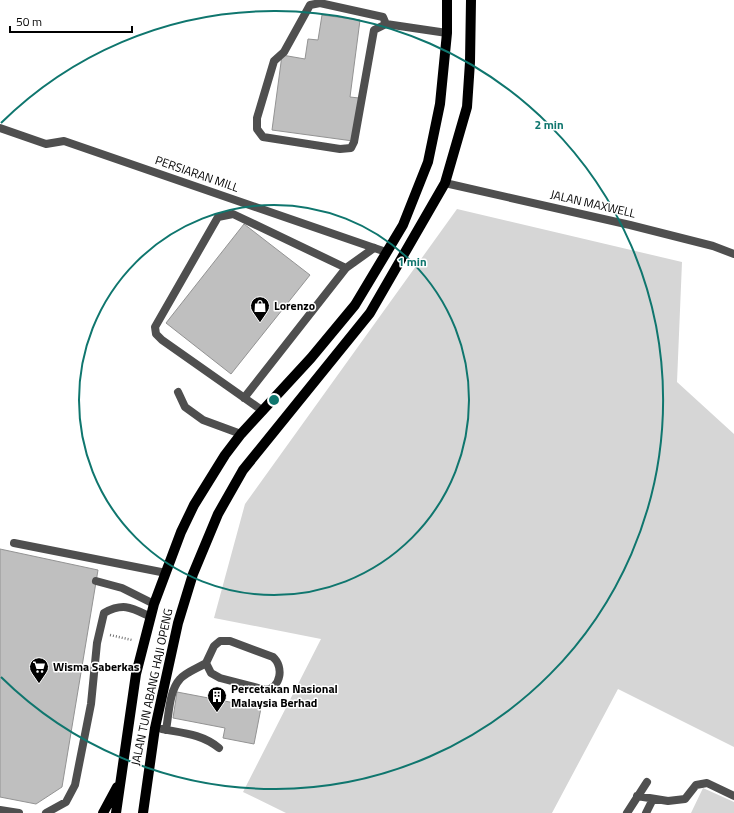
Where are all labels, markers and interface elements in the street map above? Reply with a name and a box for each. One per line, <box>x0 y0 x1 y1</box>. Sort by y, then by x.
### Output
scale bar <box>10 8 132 34</box>
text: 50 m <box>16 12 42 31</box>
text: 2 min <box>534 115 564 134</box>
street label: PERSIARAN MILL <box>153 150 242 197</box>
street label: JALAN MAXWELL <box>549 184 638 223</box>
text: 1 min <box>397 252 427 271</box>
shop icon: Lorenzo <box>249 295 271 323</box>
place label: Lorenzo <box>274 296 315 315</box>
centre of rings <box>267 393 281 407</box>
street label: JALAN TUN ABANG HAJI OPENG <box>126 607 177 767</box>
supermarket icon: Wisma Saberkas <box>28 656 50 684</box>
place label: Wisma Saberkas <box>53 657 140 676</box>
place label: Percetakan Nasional Malaysia Berhad <box>231 679 338 712</box>
building icon: Percetakan Nasional Malaysia Berhad <box>206 685 228 713</box>

